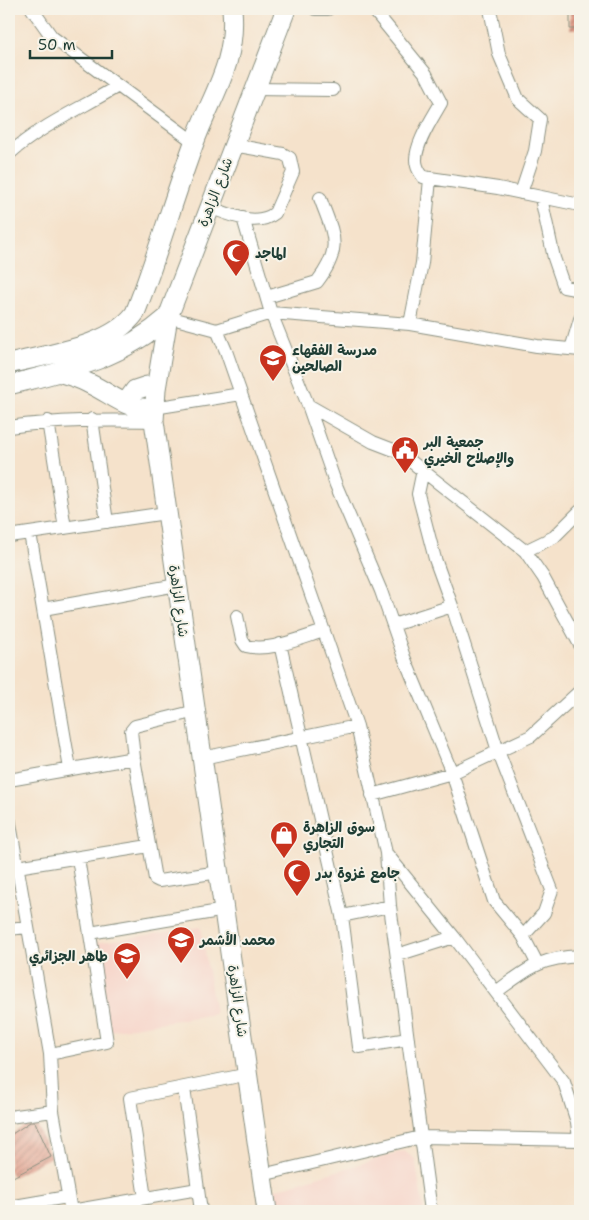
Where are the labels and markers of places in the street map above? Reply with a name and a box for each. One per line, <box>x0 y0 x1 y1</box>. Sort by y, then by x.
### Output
mosque icon: الماجد <box>221 238 251 277</box>
place label: الماجد <box>255 244 287 262</box>
place label: مدرسة الفقهاء الصالحين <box>292 341 377 375</box>
school or university icon: مدرسة الفقهاء الصالحين <box>258 343 288 382</box>
place label: جمعية البر والإصلاح الخيري <box>422 433 514 469</box>
public building icon: جمعية البر والإصلاح الخيري <box>390 435 420 474</box>
place label: سوق الزاهرة التجاري <box>303 818 375 854</box>
shop icon: سوق الزاهرة التجاري <box>269 820 299 859</box>
mosque icon: جامع غزوة بدر <box>282 858 312 897</box>
place label: جامع غزوة بدر <box>314 864 400 883</box>
school or university icon: محمد الأشمر <box>166 925 196 964</box>
place label: محمد الأشمر <box>198 930 275 949</box>
school or university icon: طاهر الجزائري <box>112 941 142 980</box>
place label: طاهر الجزائري <box>29 947 108 967</box>

